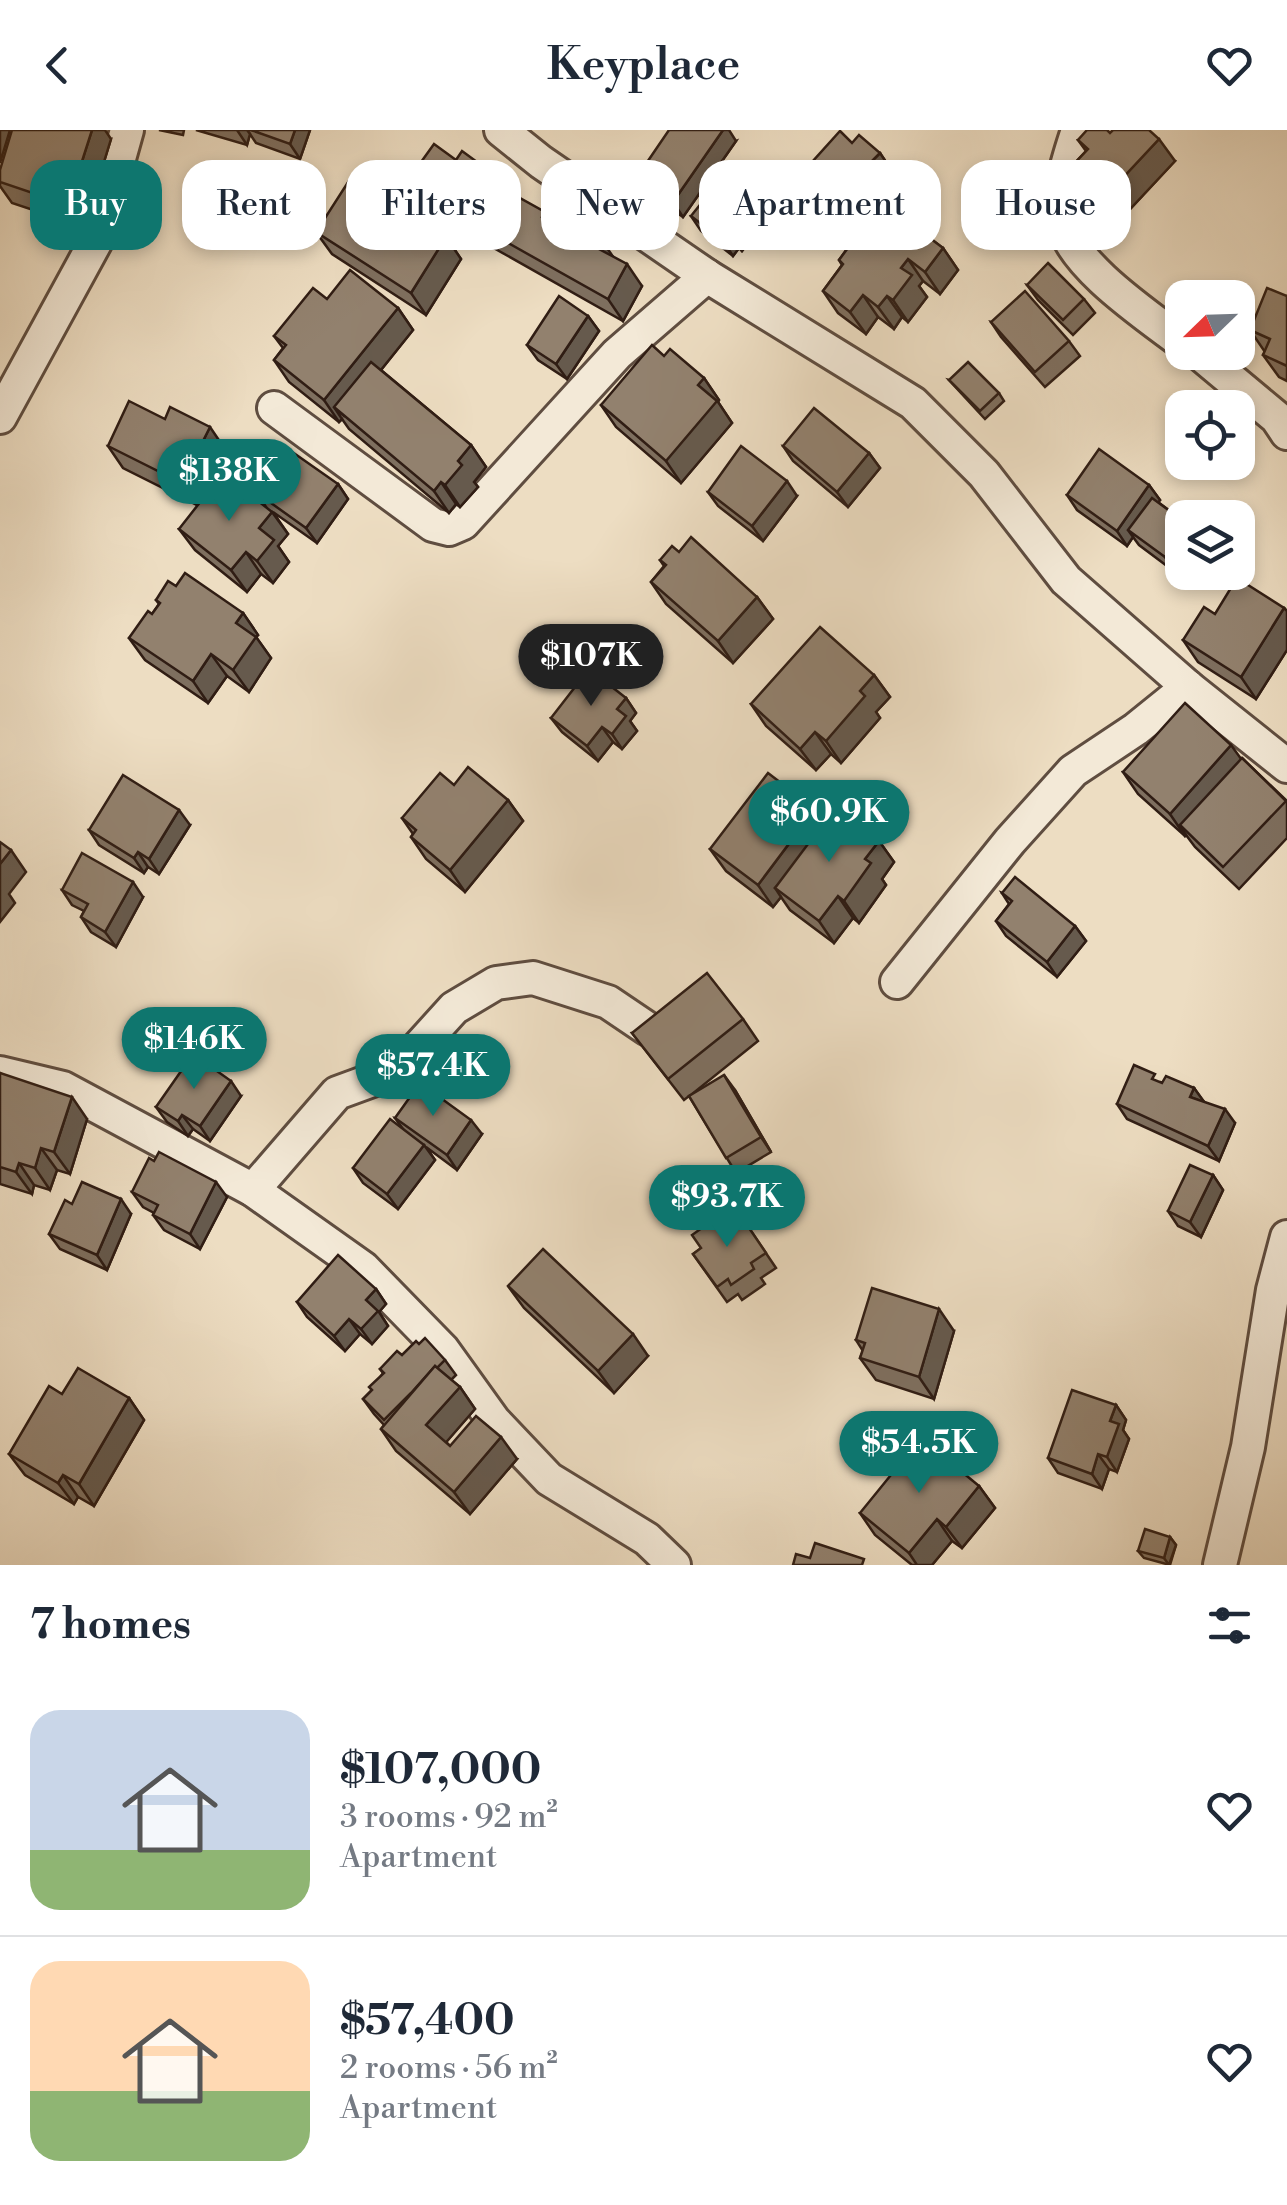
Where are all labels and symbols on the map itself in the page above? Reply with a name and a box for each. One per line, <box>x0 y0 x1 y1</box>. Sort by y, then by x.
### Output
north arrow <box>1165 280 1255 370</box>
pin: $138K <box>159 439 299 524</box>
pin: $107K <box>521 624 661 709</box>
pin: $60.9K <box>748 780 910 865</box>
pin: $146K <box>124 1007 264 1092</box>
pin: $57.4K <box>352 1034 514 1119</box>
pin: $93.7K <box>646 1165 808 1250</box>
pin: $54.5K <box>838 1411 1000 1496</box>

